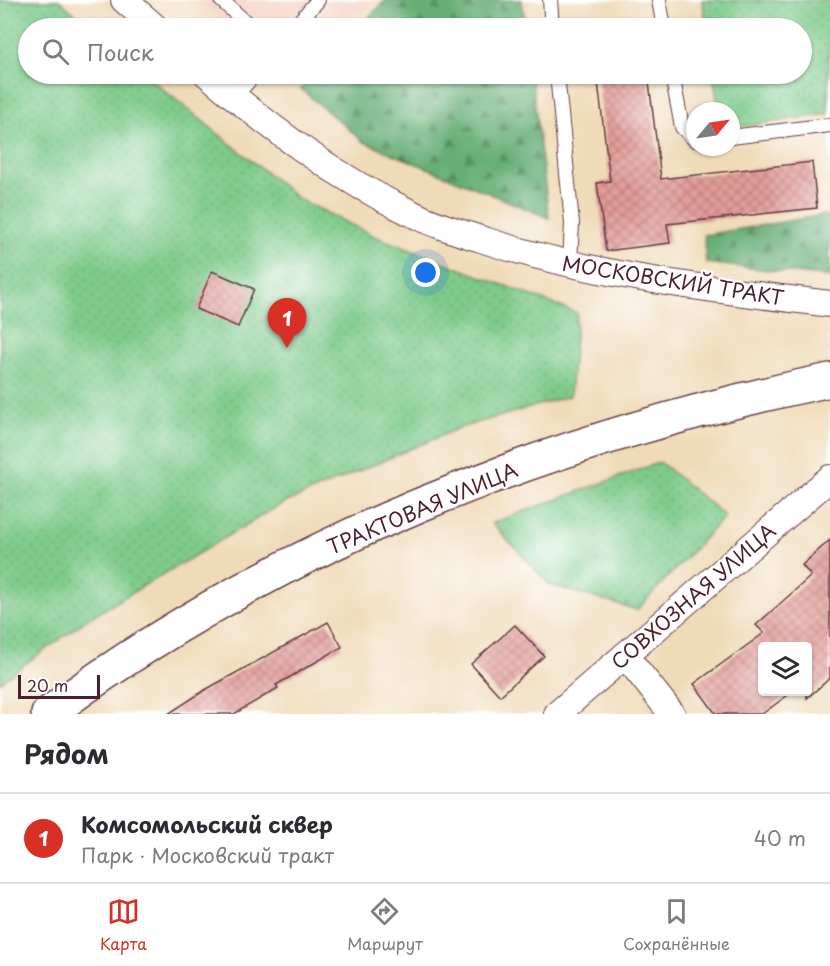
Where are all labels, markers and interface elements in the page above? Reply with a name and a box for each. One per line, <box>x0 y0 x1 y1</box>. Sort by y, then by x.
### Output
search box <box>18 18 812 84</box>
icon: search <box>39 35 72 68</box>
text: Поиск <box>87 35 154 68</box>
north arrow <box>686 102 740 156</box>
street label: МОСКОВСКИЙ ТРАКТ <box>560 248 786 312</box>
your location <box>411 258 440 287</box>
pin: 1 <box>268 298 306 348</box>
street label: ТРАКТОВАЯ УЛИЦА <box>322 454 522 562</box>
street label: СОВХОЗНАЯ УЛИЦА <box>604 516 782 676</box>
map controls <box>758 642 812 696</box>
button: layers <box>758 642 812 696</box>
scale bar <box>18 672 100 700</box>
text: 20 m <box>27 673 68 697</box>
text: Рядом <box>24 734 109 773</box>
text: Комсомольский сквер <box>81 807 333 840</box>
text: 1 <box>39 823 48 853</box>
text: 40 m <box>754 823 806 853</box>
text: Парк · Московский тракт <box>81 840 334 870</box>
tab: Карта <box>100 895 147 955</box>
tab: Маршрут <box>347 895 423 955</box>
tab: Сохранённые <box>623 895 730 955</box>

